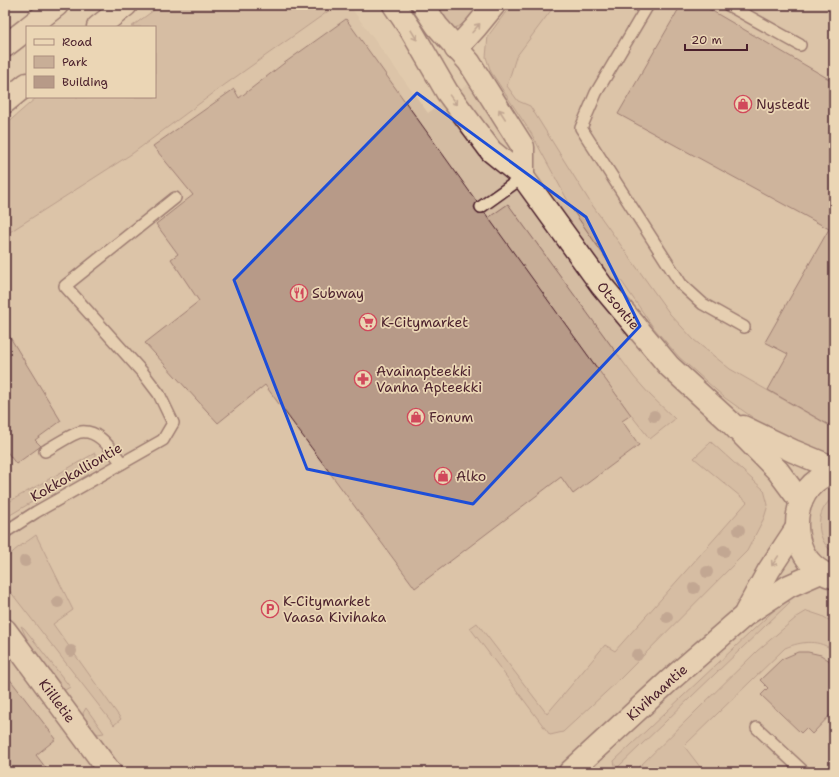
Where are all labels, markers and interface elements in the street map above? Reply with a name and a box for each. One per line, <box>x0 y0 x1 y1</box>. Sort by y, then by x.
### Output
one-way arrow <box>471 22 480 33</box>
legend <box>26 26 156 98</box>
scale bar <box>685 26 747 52</box>
one-way arrow <box>410 29 418 41</box>
text: 20 m <box>691 32 722 48</box>
text: Road <box>62 34 93 50</box>
text: Park <box>62 54 88 70</box>
text: Building <box>62 74 108 90</box>
one-way arrow <box>449 94 457 105</box>
shop icon: Nystedt <box>733 94 753 114</box>
place label: Nystedt <box>756 95 810 113</box>
one-way arrow <box>497 108 505 120</box>
street label: Otsontie <box>593 278 644 333</box>
restaurant icon: Subway <box>289 283 309 303</box>
place label: Subway <box>312 284 364 302</box>
supermarket icon: K-Citymarket <box>358 312 378 332</box>
place label: K-Citymarket <box>381 313 468 331</box>
place label: Avainapteekki Vanha Apteekki <box>376 362 482 396</box>
pharmacy icon: Avainapteekki Vanha Apteekki <box>353 369 373 389</box>
shop icon: Fonum <box>406 407 426 427</box>
place label: Fonum <box>429 408 473 426</box>
street label: Kokkokalliontie <box>27 438 125 506</box>
shop icon: Alko <box>433 466 453 486</box>
place label: Alko <box>456 467 486 485</box>
one-way arrow <box>771 556 779 567</box>
place label: K-Citymarket Vaasa Kivihaka <box>283 592 387 626</box>
parking icon: K-Citymarket Vaasa Kivihaka <box>260 599 280 619</box>
street label: Kivihaantie <box>623 660 691 724</box>
street label: Kiilletie <box>35 675 80 726</box>

